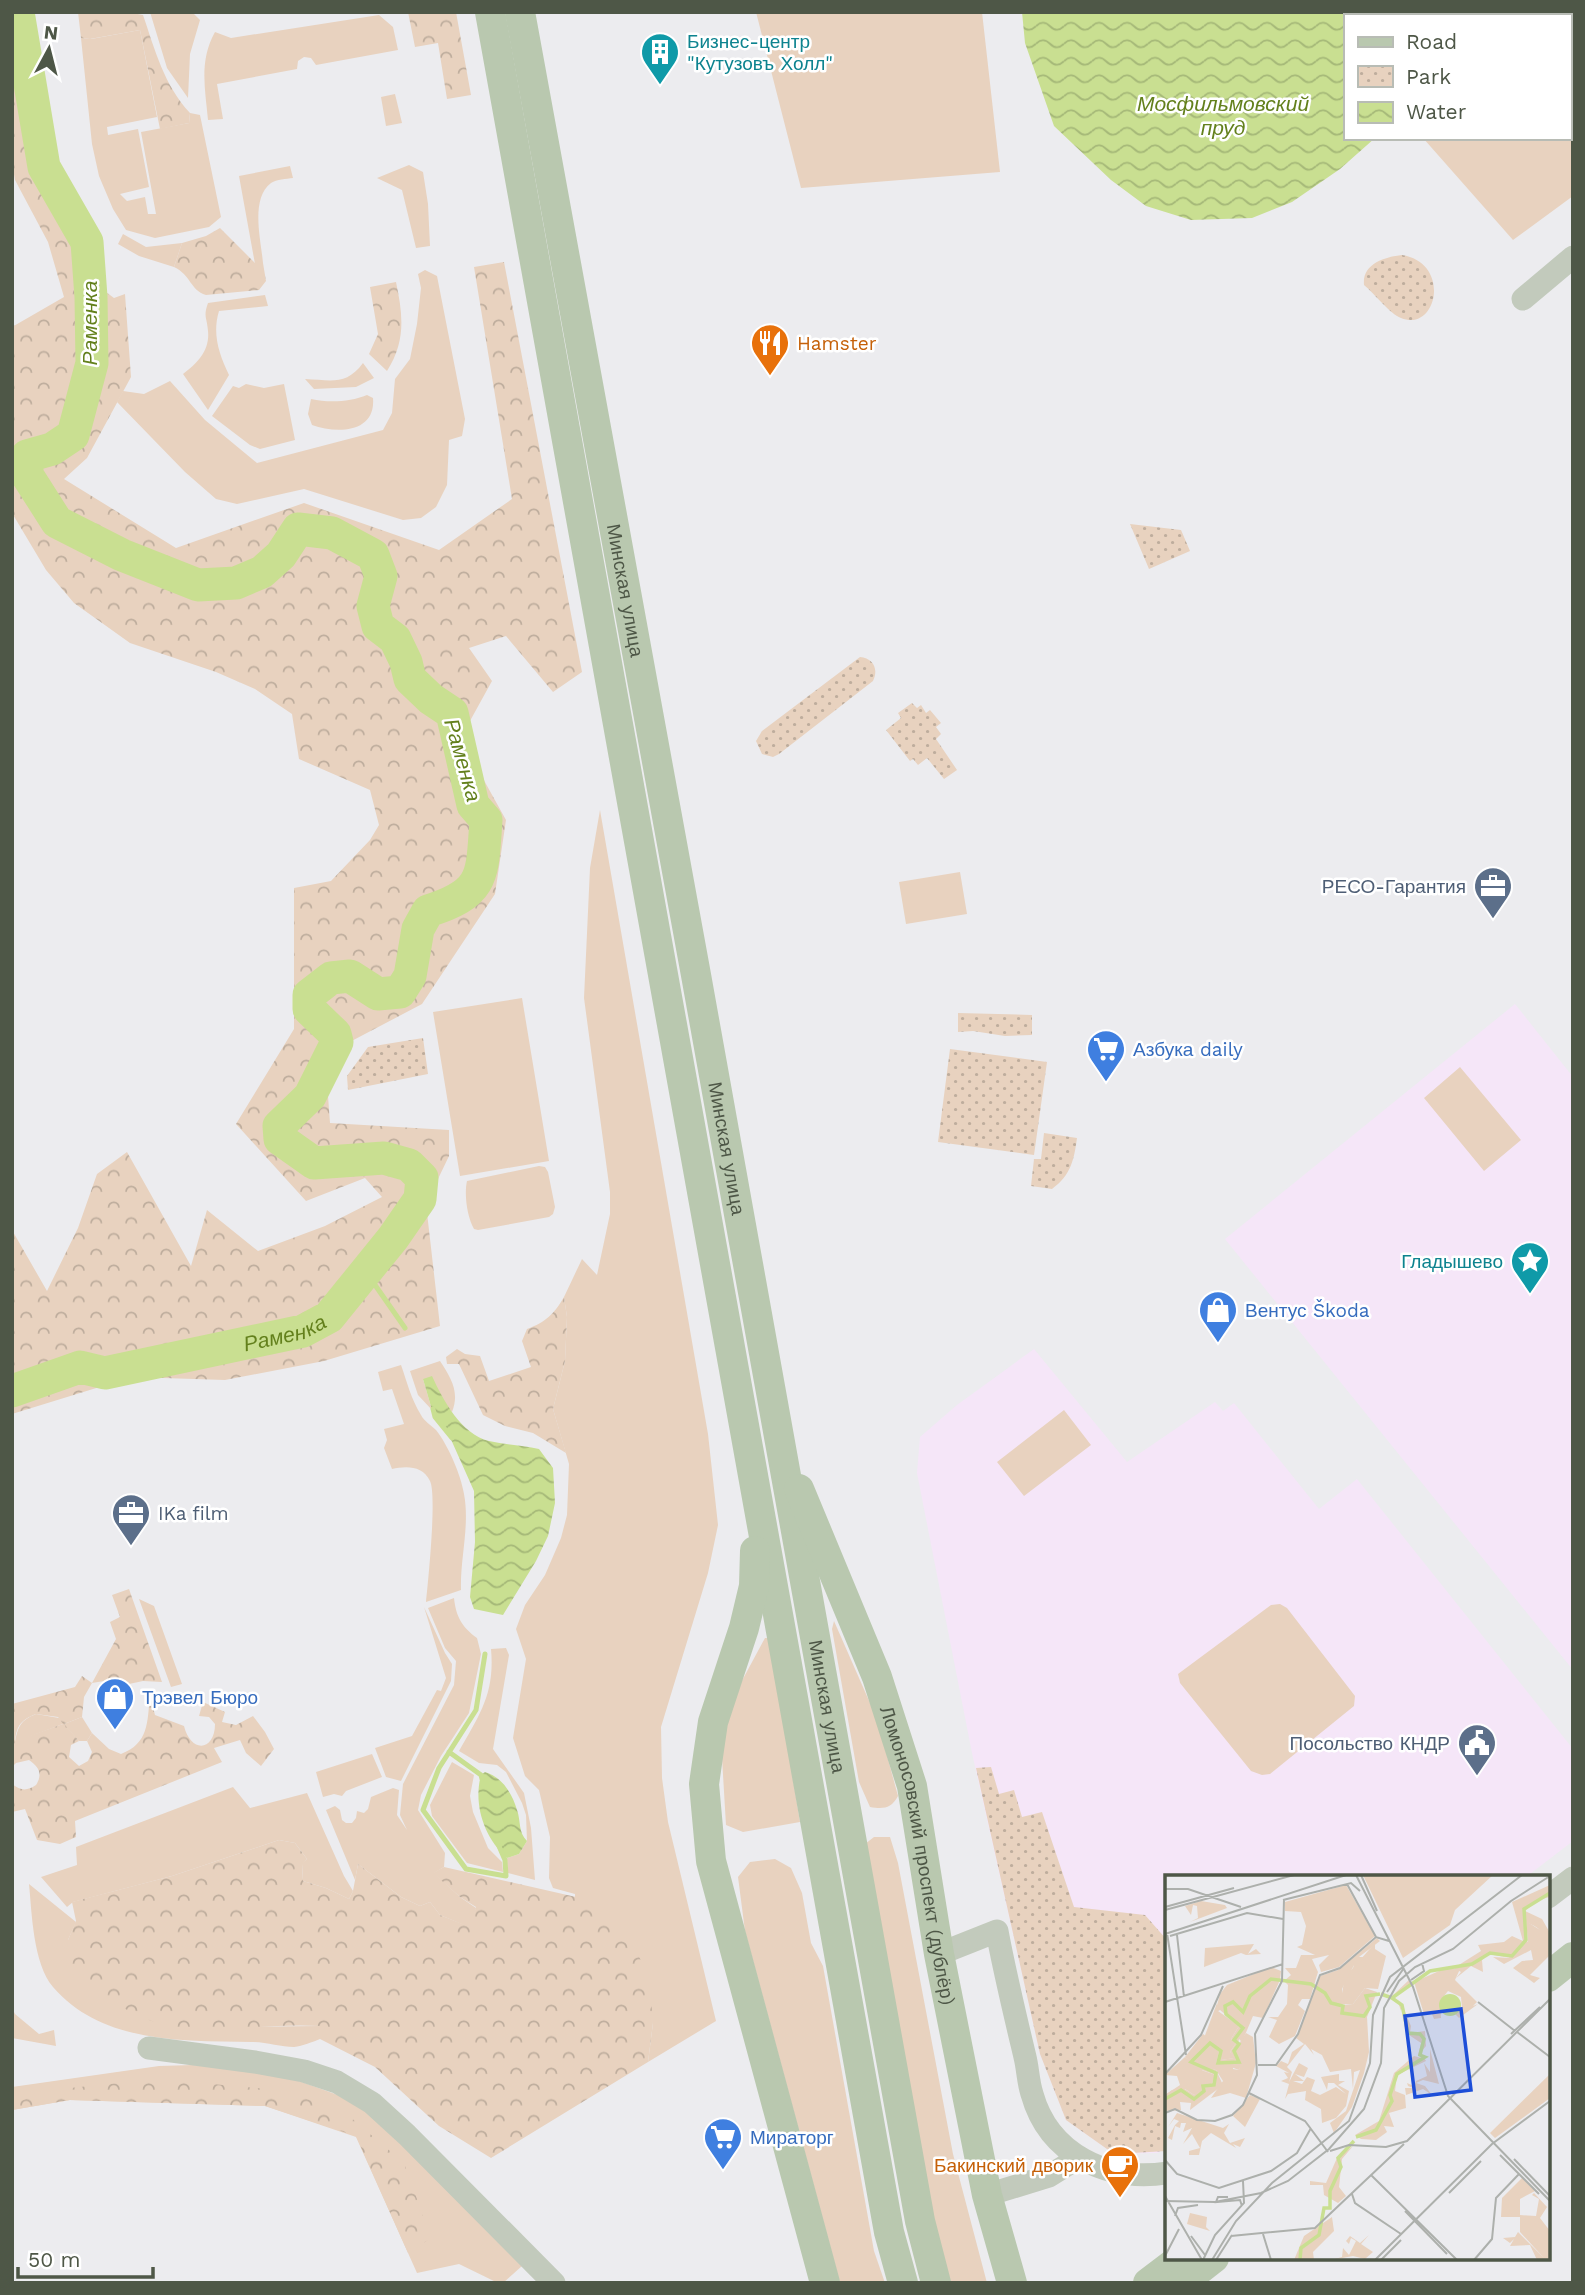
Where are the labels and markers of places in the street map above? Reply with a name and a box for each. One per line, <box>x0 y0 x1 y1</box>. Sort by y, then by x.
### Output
place label: Бизнес-центр "Кутузовъ Холл" <box>687 30 833 75</box>
building icon: Бизнес-центр "Кутузовъ Холл" <box>639 31 681 86</box>
restaurant icon: Hamster <box>749 322 791 377</box>
place label: Hamster <box>797 332 877 355</box>
office icon: РЕСО-Гарантия <box>1472 865 1514 920</box>
place label: РЕСО-Гарантия <box>1322 875 1466 898</box>
supermarket icon: Азбука daily <box>1085 1028 1127 1083</box>
place label: Азбука daily <box>1133 1038 1243 1061</box>
place icon: Гладышево <box>1509 1240 1551 1295</box>
place label: Гладышево <box>1401 1250 1503 1273</box>
shop icon: Вентус Škoda <box>1197 1289 1239 1344</box>
place label: Вентус Škoda <box>1245 1299 1370 1322</box>
office icon: IKa film <box>110 1492 152 1547</box>
place label: IKa film <box>158 1502 229 1525</box>
shop icon: Трэвел Бюро <box>94 1676 136 1731</box>
place label: Трэвел Бюро <box>142 1686 258 1709</box>
public building icon: Посольство КНДР <box>1456 1722 1498 1777</box>
place label: Посольство КНДР <box>1289 1732 1450 1755</box>
supermarket icon: Мираторг <box>702 2116 744 2171</box>
place label: Мираторг <box>750 2126 834 2149</box>
cafe icon: Бакинский дворик <box>1099 2144 1141 2199</box>
place label: Бакинский дворик <box>934 2154 1094 2177</box>

